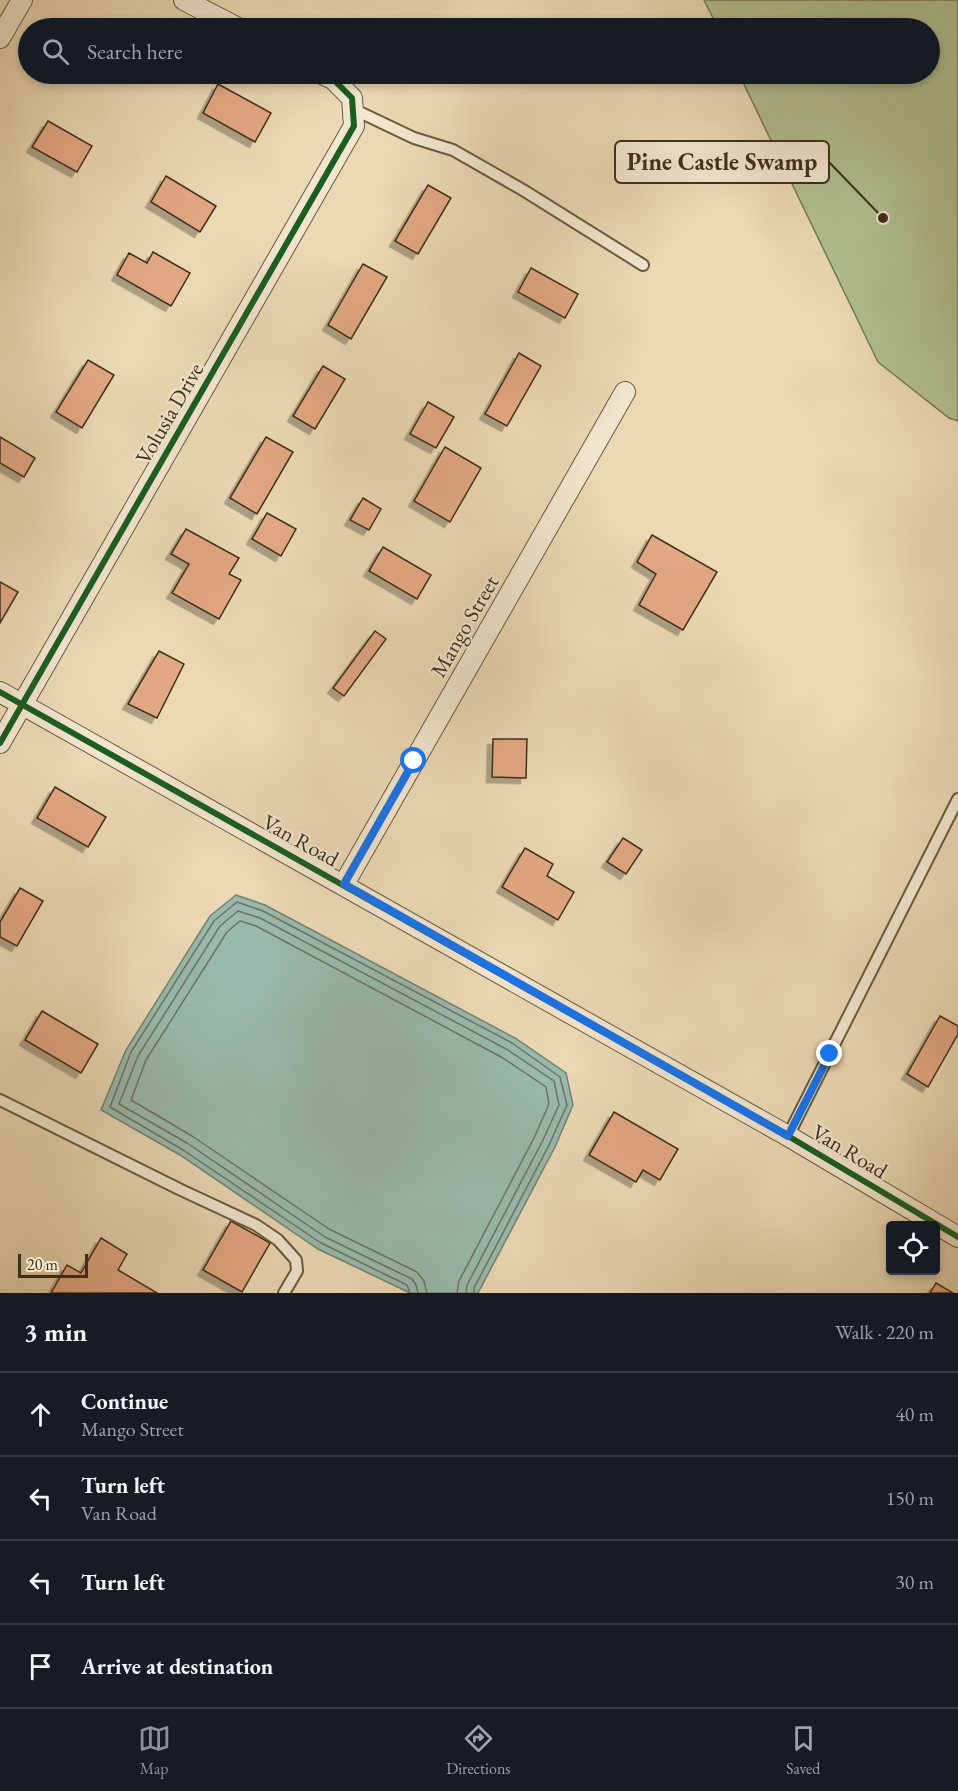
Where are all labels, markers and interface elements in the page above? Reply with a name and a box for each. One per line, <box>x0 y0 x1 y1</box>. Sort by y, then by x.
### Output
search box <box>18 18 940 84</box>
icon: search <box>39 35 72 68</box>
text: Search here <box>87 37 182 66</box>
callout: Pine Castle Swamp <box>615 141 829 183</box>
text: Pine Castle Swamp <box>627 146 817 177</box>
street label: Volusia Drive <box>129 357 210 469</box>
street label: Mango Street <box>424 570 505 682</box>
route start <box>400 747 426 773</box>
street label: Van Road <box>257 808 345 874</box>
route end <box>816 1040 842 1066</box>
street label: Van Road <box>807 1118 894 1186</box>
map controls <box>886 1221 940 1275</box>
button: locate <box>886 1221 940 1275</box>
scale bar <box>18 1251 88 1278</box>
text: 20 m <box>27 1254 58 1275</box>
text: 3 min <box>24 1315 87 1349</box>
text: Walk · 220 m <box>835 1319 934 1345</box>
text: Continue <box>81 1387 168 1416</box>
icon: ahead <box>24 1398 57 1431</box>
text: 40 m <box>895 1401 934 1427</box>
text: Mango Street <box>81 1416 184 1442</box>
text: Turn left <box>81 1471 165 1500</box>
icon: left <box>24 1482 57 1515</box>
text: 150 m <box>886 1485 934 1511</box>
text: Van Road <box>81 1500 157 1526</box>
icon: left <box>24 1566 57 1599</box>
text: Turn left <box>81 1568 165 1597</box>
text: 30 m <box>895 1569 934 1595</box>
icon: arrive <box>24 1650 57 1683</box>
text: Arrive at destination <box>81 1652 273 1681</box>
tab: Map <box>138 1722 171 1779</box>
tab: Directions <box>446 1722 511 1779</box>
tab: Saved <box>786 1722 820 1779</box>

